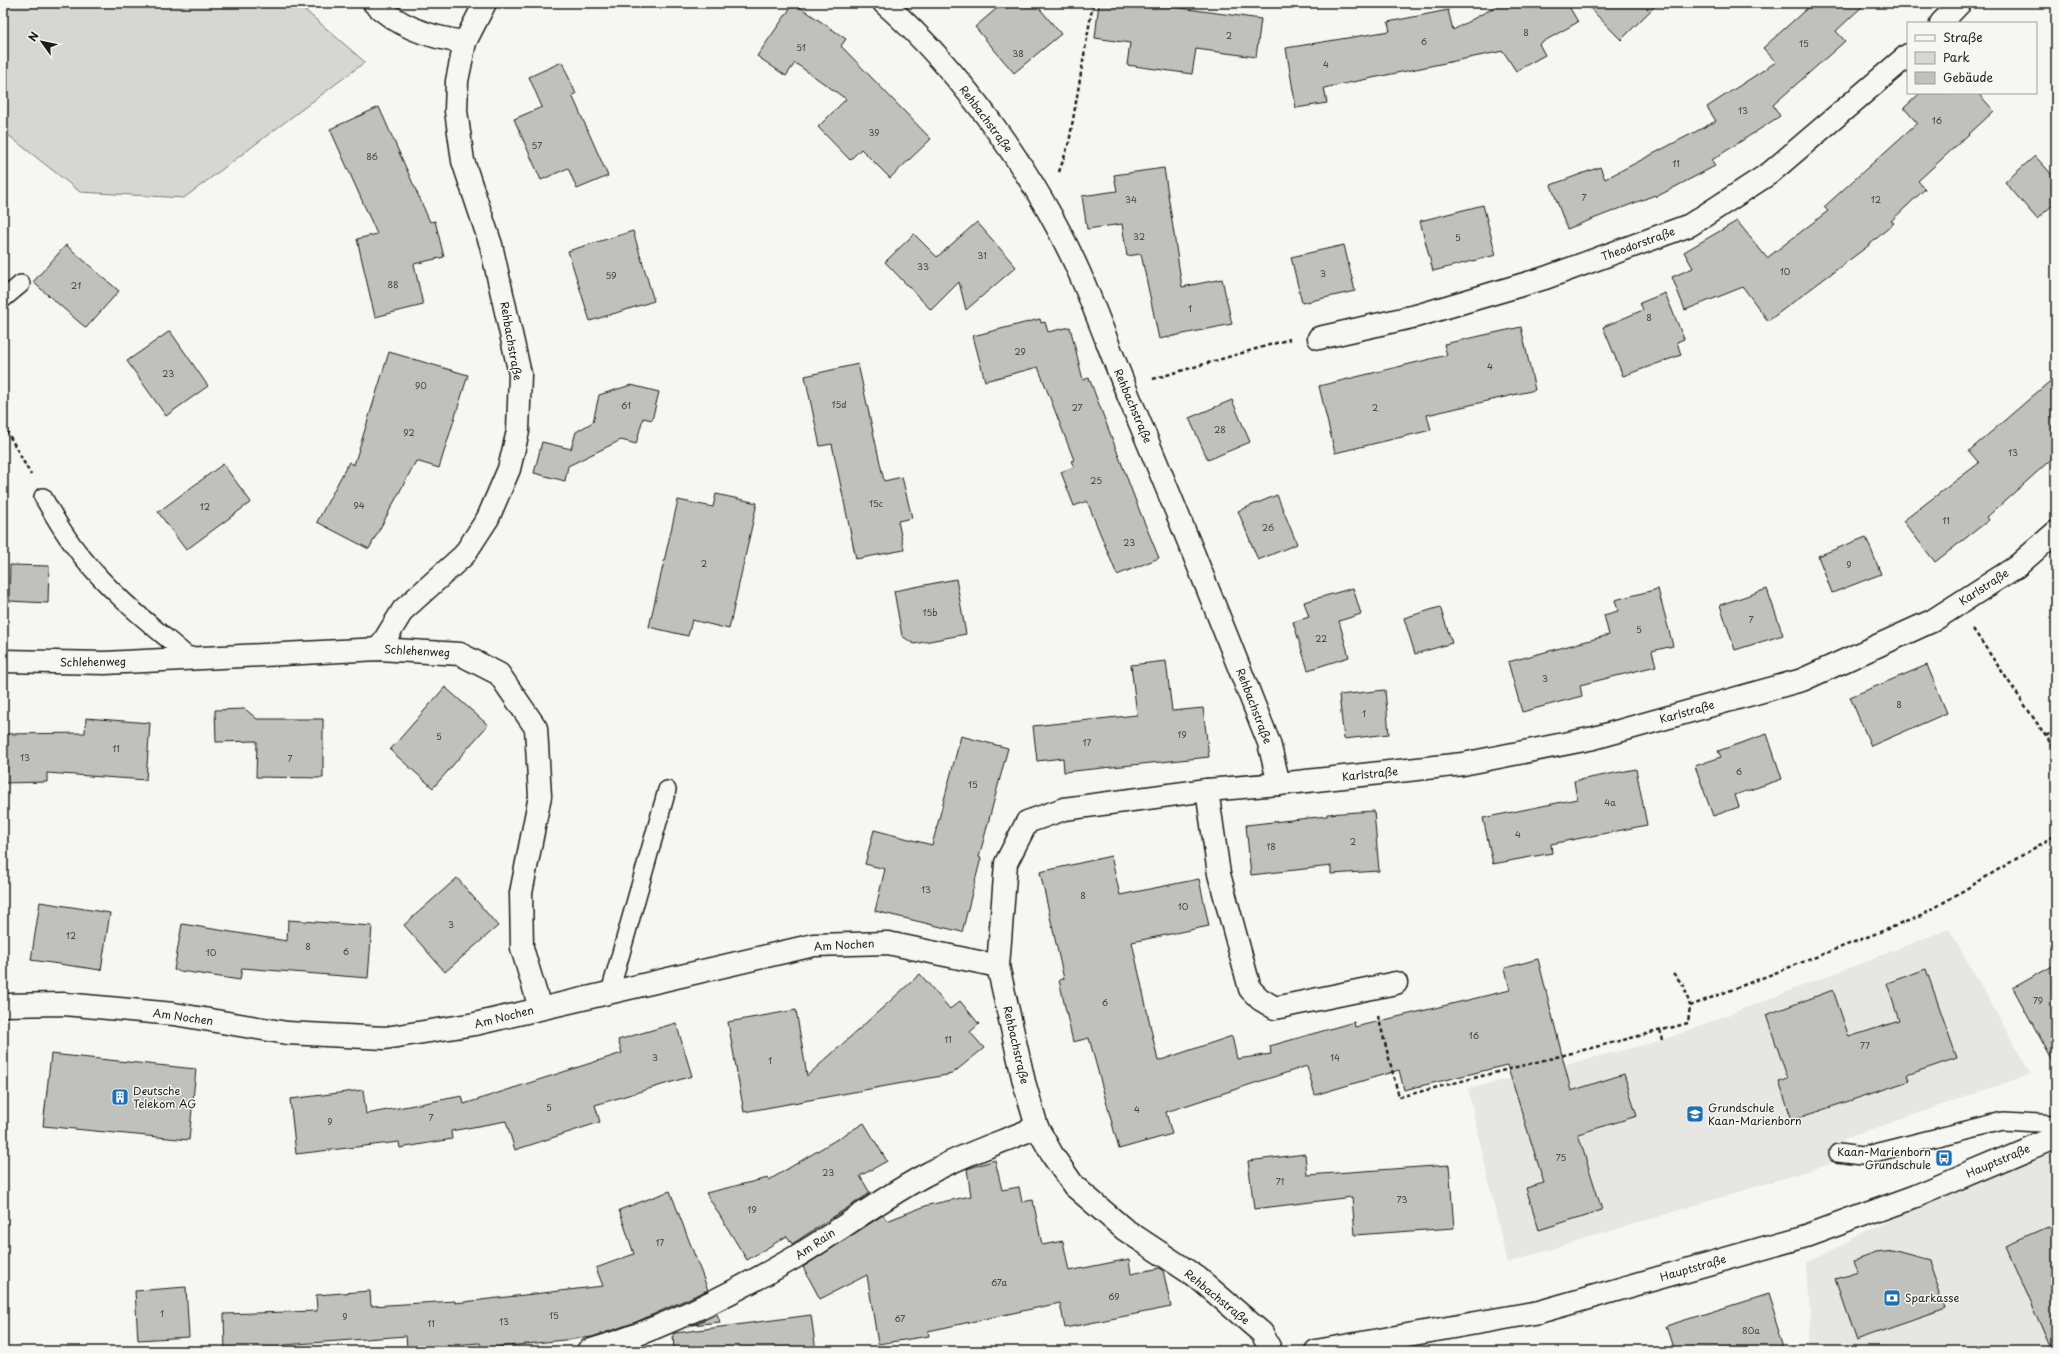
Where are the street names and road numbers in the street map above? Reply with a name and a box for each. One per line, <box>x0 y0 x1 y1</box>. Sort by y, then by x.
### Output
street label: Rehbachstraße <box>956 82 1017 156</box>
street label: Theodorstraße <box>1598 222 1677 265</box>
street label: Rehbachstraße <box>496 300 527 382</box>
street label: Rehbachstraße <box>1110 366 1157 446</box>
street label: Karlstraße <box>1956 564 2012 609</box>
street label: Schlehenweg <box>383 640 451 661</box>
street label: Schlehenweg <box>60 652 126 671</box>
street label: Rehbachstraße <box>1232 666 1277 746</box>
street label: Karlstraße <box>1657 696 1716 727</box>
street label: Karlstraße <box>1341 762 1399 785</box>
street label: Am Nochen <box>813 934 875 955</box>
street label: Am Nochen <box>472 1001 535 1032</box>
street label: Am Nochen <box>152 1004 214 1029</box>
street label: Rehbachstraße <box>999 1004 1034 1086</box>
street label: Hauptstraße <box>1963 1139 2033 1182</box>
street label: Am Rain <box>791 1224 838 1263</box>
street label: Hauptstraße <box>1658 1250 1728 1285</box>
street label: Rehbachstraße <box>1181 1265 1254 1328</box>

